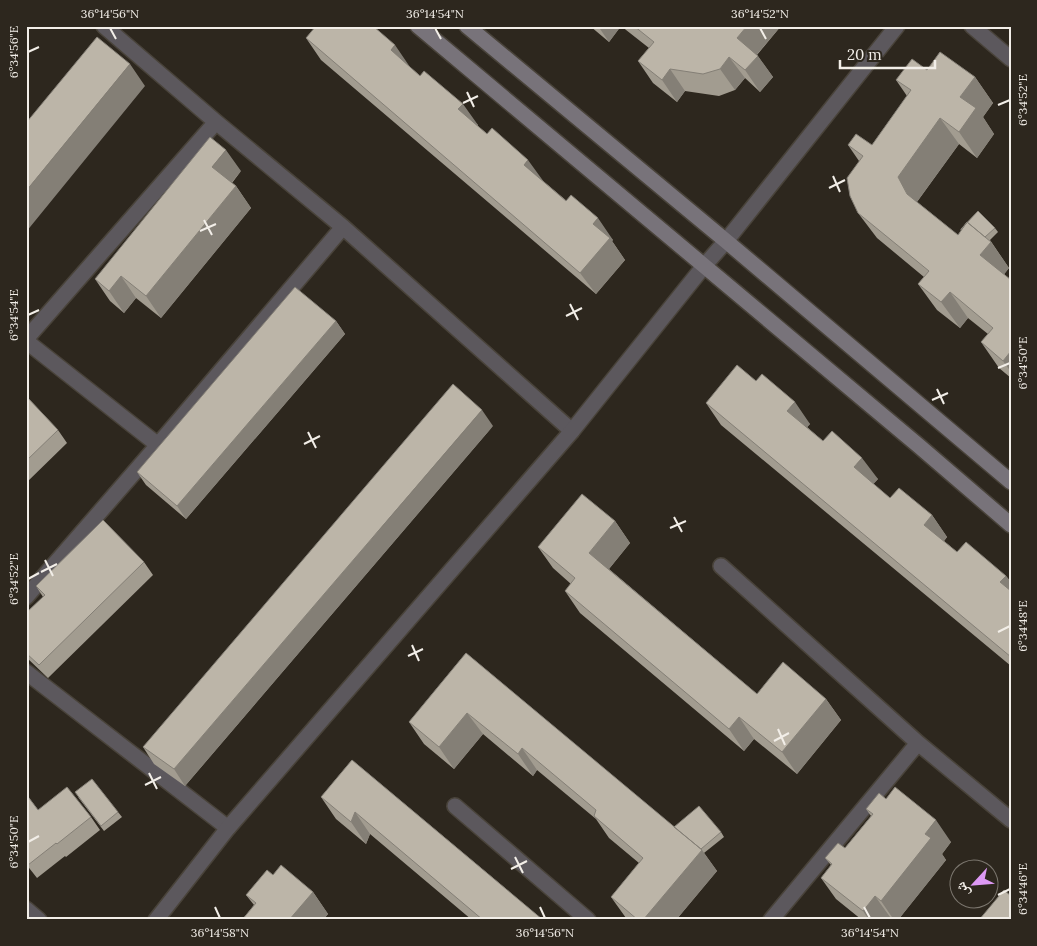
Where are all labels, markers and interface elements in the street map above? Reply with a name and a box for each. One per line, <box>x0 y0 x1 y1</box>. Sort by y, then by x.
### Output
text: 36°14'56"N <box>81 6 139 21</box>
text: 36°14'54"N <box>406 6 464 21</box>
text: 36°14'52"N <box>731 6 789 21</box>
text: 6°34'56"E <box>6 26 21 78</box>
scale bar <box>840 38 934 70</box>
text: 20 m <box>847 45 882 64</box>
text: 6°34'52"E <box>1015 74 1030 126</box>
text: 6°34'54"E <box>6 289 21 341</box>
text: 6°34'50"E <box>1015 337 1030 389</box>
text: 6°34'52"E <box>6 553 21 605</box>
text: 6°34'48"E <box>1015 600 1030 652</box>
text: 6°34'50"E <box>6 816 21 868</box>
north arrow <box>950 858 1000 908</box>
text: 6°34'46"E <box>1015 863 1030 915</box>
text: ش <box>951 879 974 900</box>
text: 36°14'58"N <box>191 925 249 940</box>
text: 36°14'56"N <box>516 925 574 940</box>
text: 36°14'54"N <box>841 925 899 940</box>

